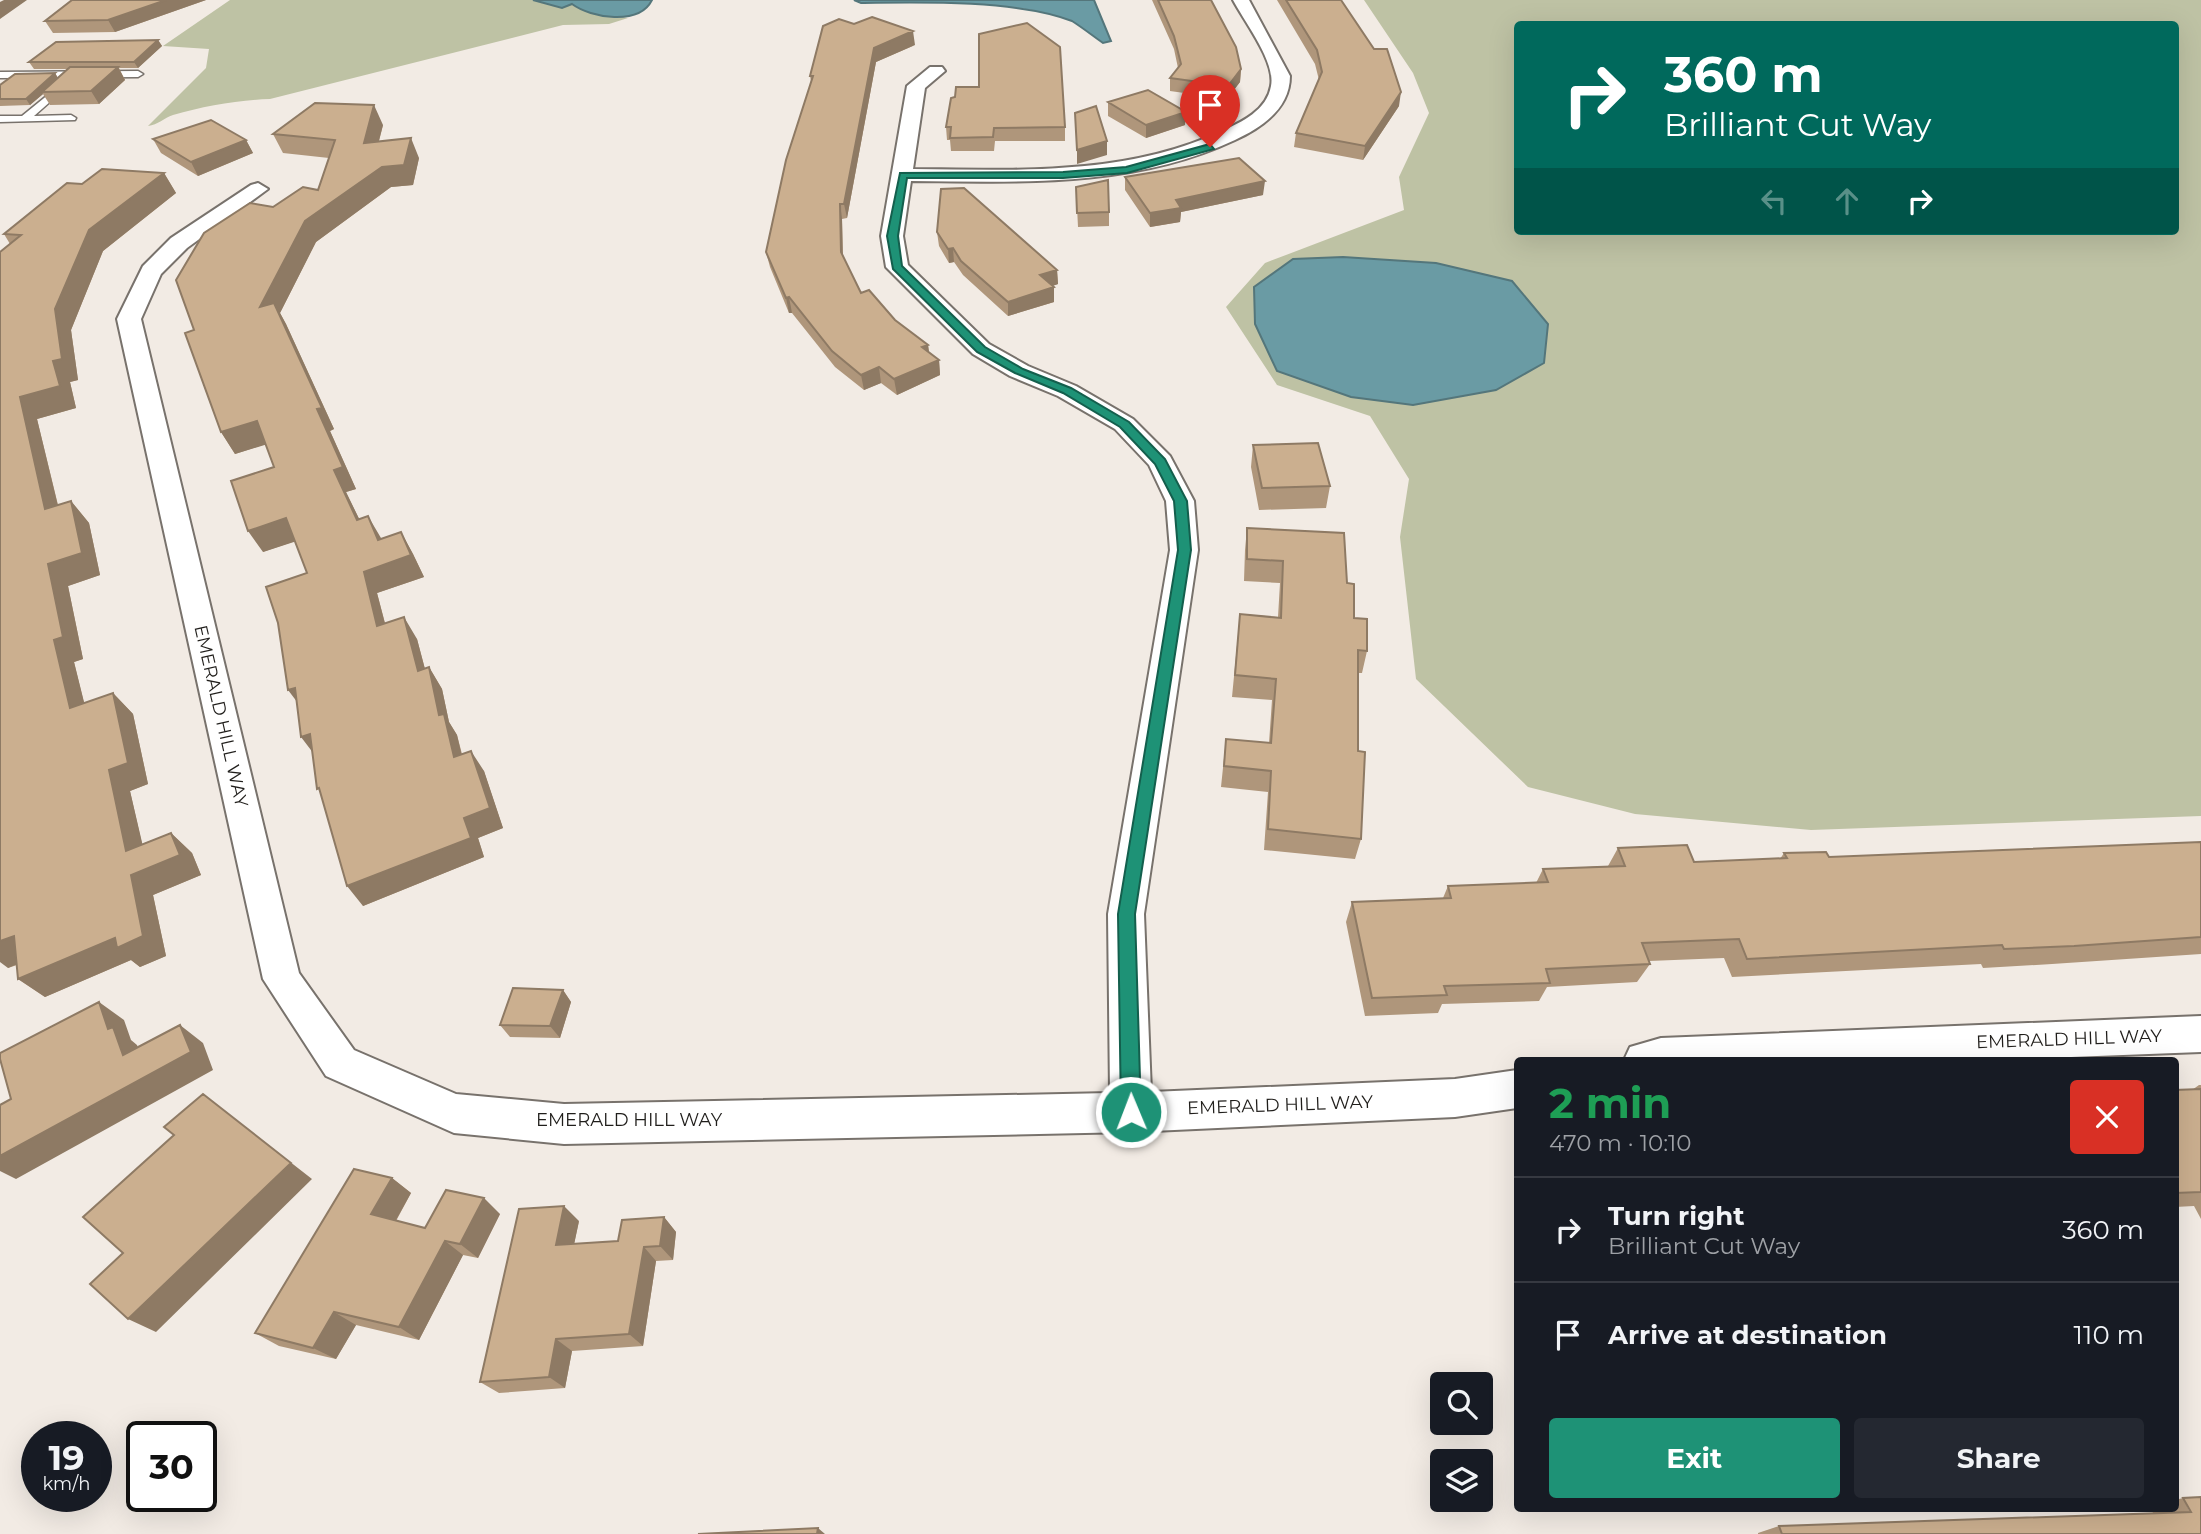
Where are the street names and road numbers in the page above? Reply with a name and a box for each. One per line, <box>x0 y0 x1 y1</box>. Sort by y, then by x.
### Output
street label: EMERALD HILL WAY <box>189 623 253 810</box>
street label: EMERALD HILL WAY <box>1976 1025 2163 1053</box>
street label: EMERALD HILL WAY <box>1187 1091 1374 1119</box>
street label: EMERALD HILL WAY <box>536 1109 723 1131</box>

